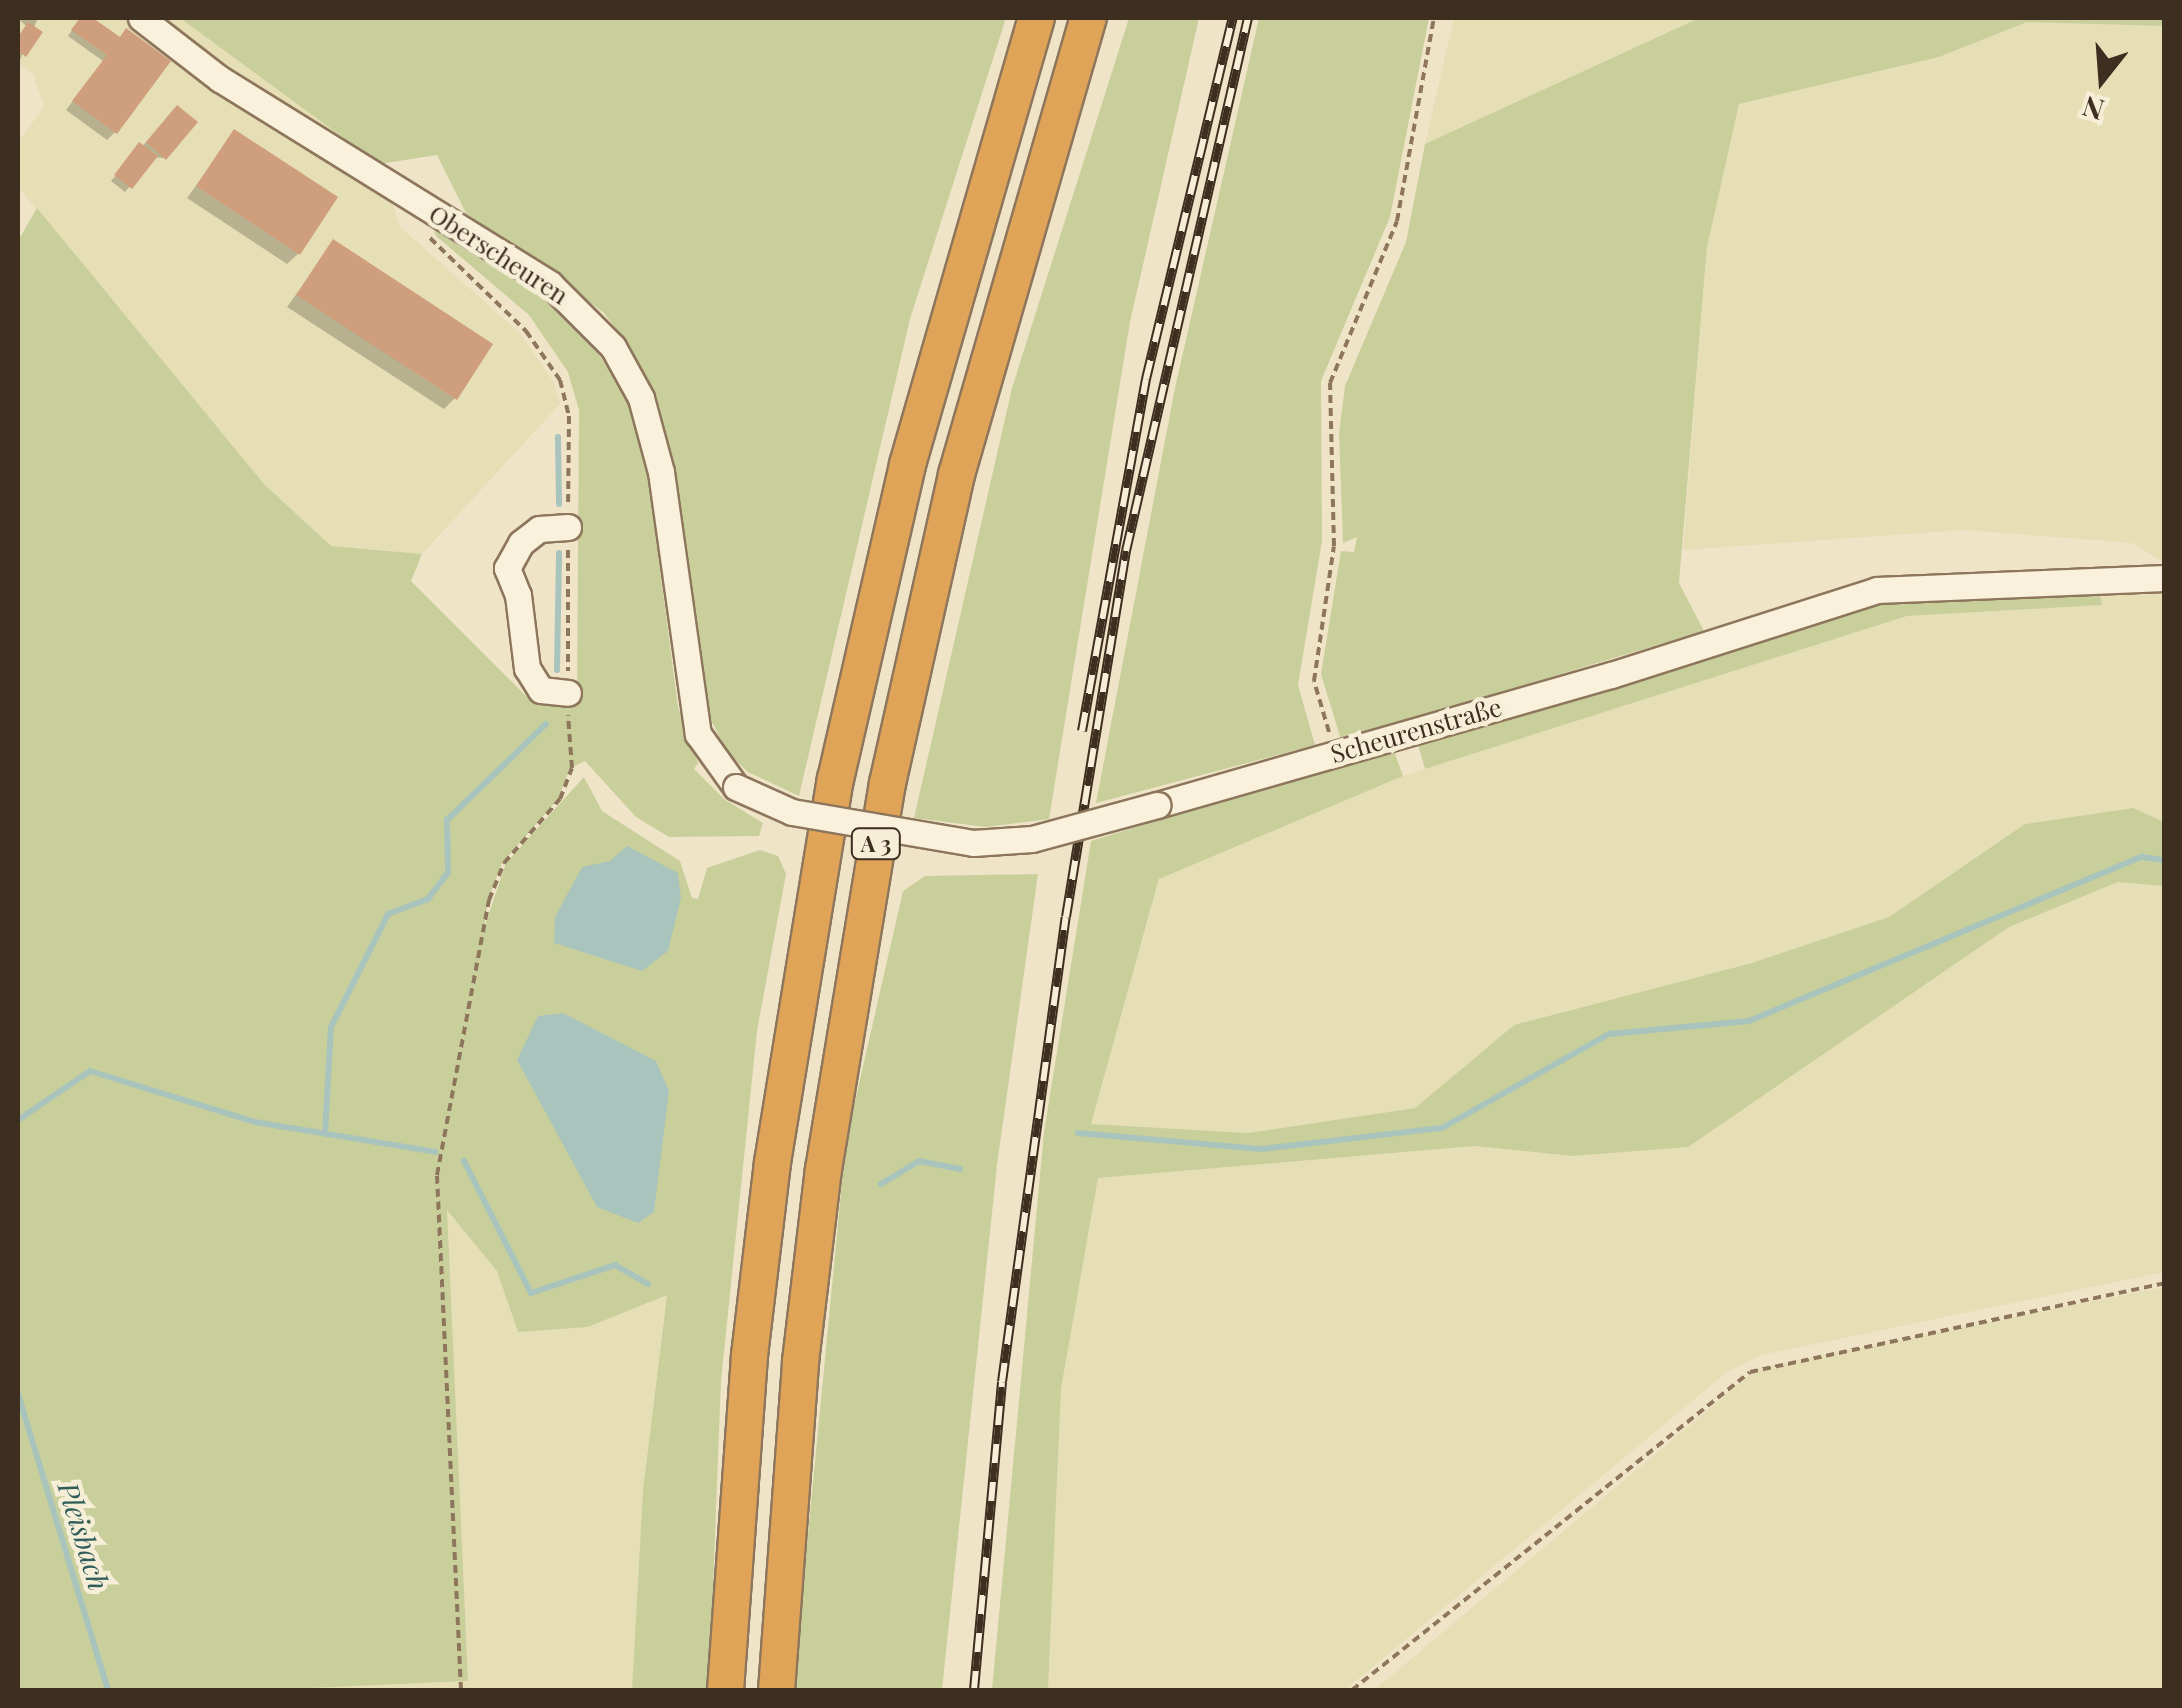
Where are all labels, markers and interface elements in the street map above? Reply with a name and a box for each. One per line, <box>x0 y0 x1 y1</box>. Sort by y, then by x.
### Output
north arrow <box>2052 30 2152 130</box>
text: N <box>2078 89 2108 130</box>
street label: Oberscheuren <box>424 198 574 310</box>
street label: Scheurenstraße <box>1327 691 1505 769</box>
road number: A 3 <box>848 827 904 861</box>
water label: Pleisbach <box>52 1478 116 1594</box>

